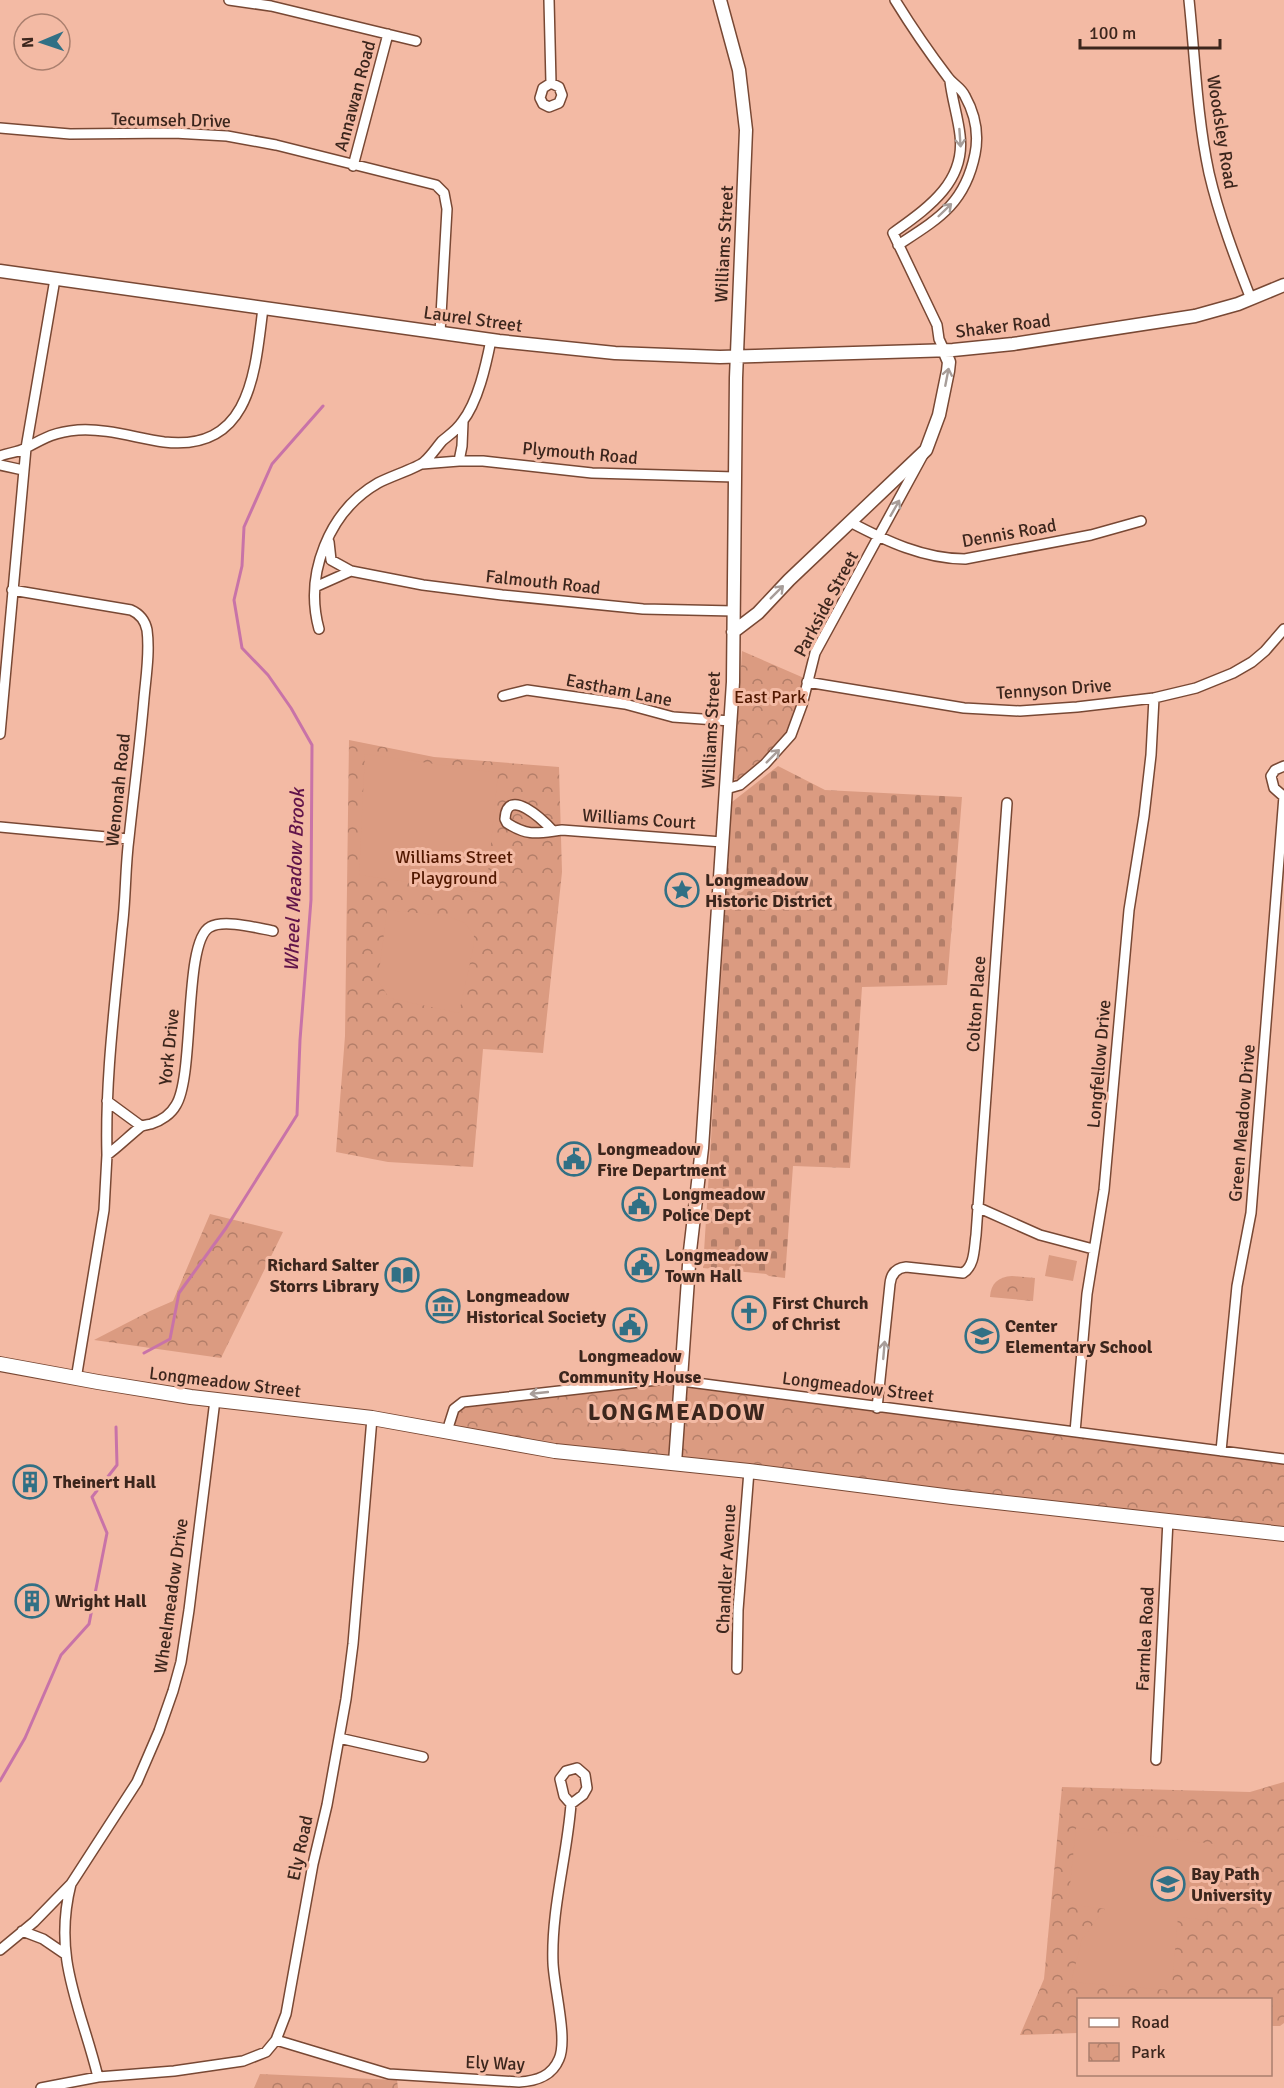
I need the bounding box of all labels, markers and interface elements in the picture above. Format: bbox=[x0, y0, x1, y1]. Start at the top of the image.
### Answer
north arrow bbox=[12, 12, 72, 72]
scale bar bbox=[1080, 12, 1220, 50]
text: 100 m bbox=[1089, 22, 1136, 44]
text: N bbox=[18, 37, 38, 48]
street label: Annawan Road bbox=[330, 38, 380, 154]
street label: Woodsley Road bbox=[1202, 73, 1242, 191]
street label: Tecumseh Drive bbox=[111, 108, 231, 132]
one-way arrow bbox=[954, 128, 965, 148]
street label: Williams Street bbox=[710, 185, 738, 303]
one-way arrow bbox=[938, 203, 953, 218]
street label: Laurel Street bbox=[422, 301, 524, 337]
street label: Shaker Road bbox=[954, 309, 1052, 343]
one-way arrow bbox=[942, 368, 953, 388]
street label: Plymouth Road bbox=[521, 437, 639, 469]
one-way arrow bbox=[889, 500, 901, 517]
street label: Dennis Road bbox=[960, 514, 1058, 552]
street label: Parkside Street bbox=[789, 547, 863, 661]
street label: Falmouth Road bbox=[484, 565, 602, 599]
one-way arrow bbox=[769, 585, 784, 600]
street label: Eastham Lane bbox=[564, 669, 674, 711]
street label: Williams Street bbox=[697, 671, 725, 789]
street label: Tennyson Drive bbox=[996, 674, 1112, 704]
park label: East Park bbox=[734, 686, 806, 708]
street label: Wenonah Road bbox=[101, 732, 135, 848]
one-way arrow bbox=[766, 748, 780, 763]
water label: Wheel Meadow Brook bbox=[279, 786, 310, 972]
street label: Williams Court bbox=[581, 804, 697, 834]
park label: Williams Street Playground bbox=[395, 846, 513, 889]
place label: Longmeadow Historic District bbox=[705, 869, 833, 912]
place icon: Longmeadow Historic District bbox=[664, 872, 700, 908]
street label: Colton Place bbox=[962, 955, 990, 1053]
street label: Longfellow Drive bbox=[1082, 999, 1116, 1129]
street label: York Drive bbox=[154, 1007, 184, 1087]
street label: Green Meadow Drive bbox=[1224, 1043, 1260, 1203]
place label: Longmeadow Fire Department bbox=[597, 1138, 727, 1181]
public building icon: Longmeadow Fire Department bbox=[556, 1141, 592, 1177]
place label: Longmeadow Police Dept bbox=[662, 1183, 766, 1226]
public building icon: Longmeadow Police Dept bbox=[621, 1186, 657, 1222]
place label: Longmeadow Town Hall bbox=[665, 1244, 769, 1287]
public building icon: Longmeadow Town Hall bbox=[624, 1247, 660, 1283]
place label: Richard Salter Storrs Library bbox=[267, 1254, 380, 1297]
library icon: Richard Salter Storrs Library bbox=[384, 1257, 420, 1293]
place label: Longmeadow Historical Society bbox=[466, 1285, 606, 1328]
museum icon: Longmeadow Historical Society bbox=[425, 1288, 461, 1324]
place label: First Church of Christ bbox=[772, 1292, 869, 1335]
church icon: First Church of Christ bbox=[731, 1295, 767, 1331]
public building icon: Longmeadow Community House bbox=[612, 1307, 648, 1343]
place label: Center Elementary School bbox=[1005, 1315, 1153, 1358]
school or university icon: Center Elementary School bbox=[964, 1318, 1000, 1354]
one-way arrow bbox=[879, 1340, 890, 1360]
place label: Longmeadow Community House bbox=[559, 1345, 701, 1388]
street label: Longmeadow Street bbox=[148, 1362, 302, 1402]
street label: Longmeadow Street bbox=[781, 1367, 935, 1407]
one-way arrow bbox=[530, 1388, 550, 1399]
district label: LONGMEADOW bbox=[588, 1397, 766, 1427]
building icon: Theinert Hall bbox=[12, 1464, 48, 1500]
place label: Theinert Hall bbox=[53, 1471, 157, 1493]
street label: Chandler Avenue bbox=[712, 1503, 740, 1635]
street label: Wheelmeadow Drive bbox=[149, 1517, 193, 1675]
building icon: Wright Hall bbox=[14, 1583, 50, 1619]
street label: Farmlea Road bbox=[1131, 1586, 1159, 1692]
place label: Wright Hall bbox=[55, 1590, 147, 1612]
street label: Ely Road bbox=[282, 1813, 318, 1883]
place label: Bay Path University bbox=[1191, 1863, 1272, 1906]
school or university icon: Bay Path University bbox=[1150, 1866, 1186, 1902]
legend bbox=[1077, 1998, 1272, 2076]
text: Road bbox=[1131, 2011, 1170, 2033]
text: Park bbox=[1131, 2041, 1166, 2063]
street label: Ely Way bbox=[465, 2051, 526, 2075]

